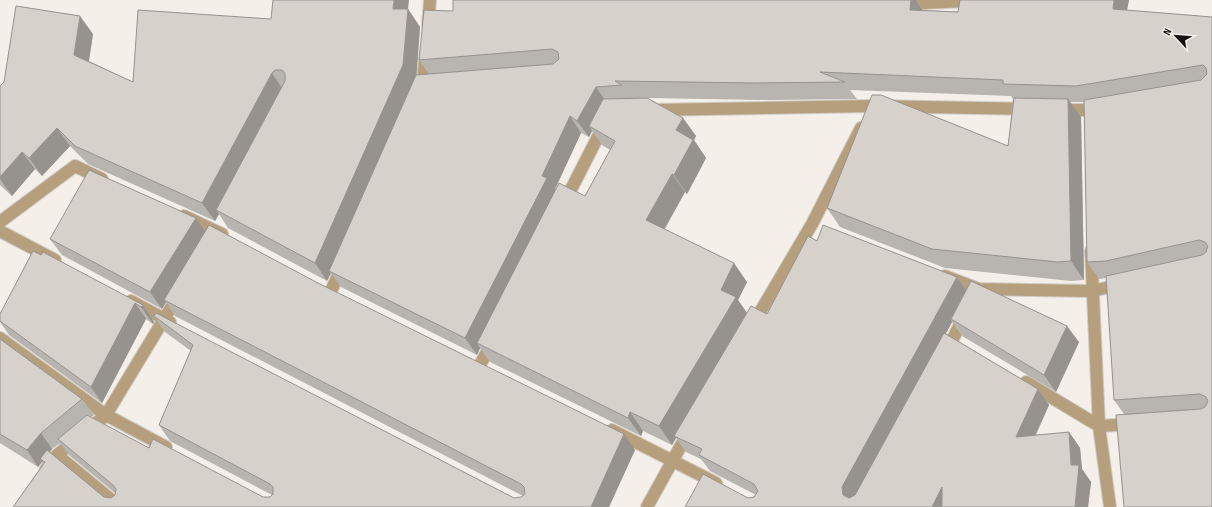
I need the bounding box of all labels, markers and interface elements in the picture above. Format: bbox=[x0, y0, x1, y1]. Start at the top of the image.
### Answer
north arrow bbox=[1156, 16, 1196, 56]
text: N bbox=[1160, 26, 1175, 37]

